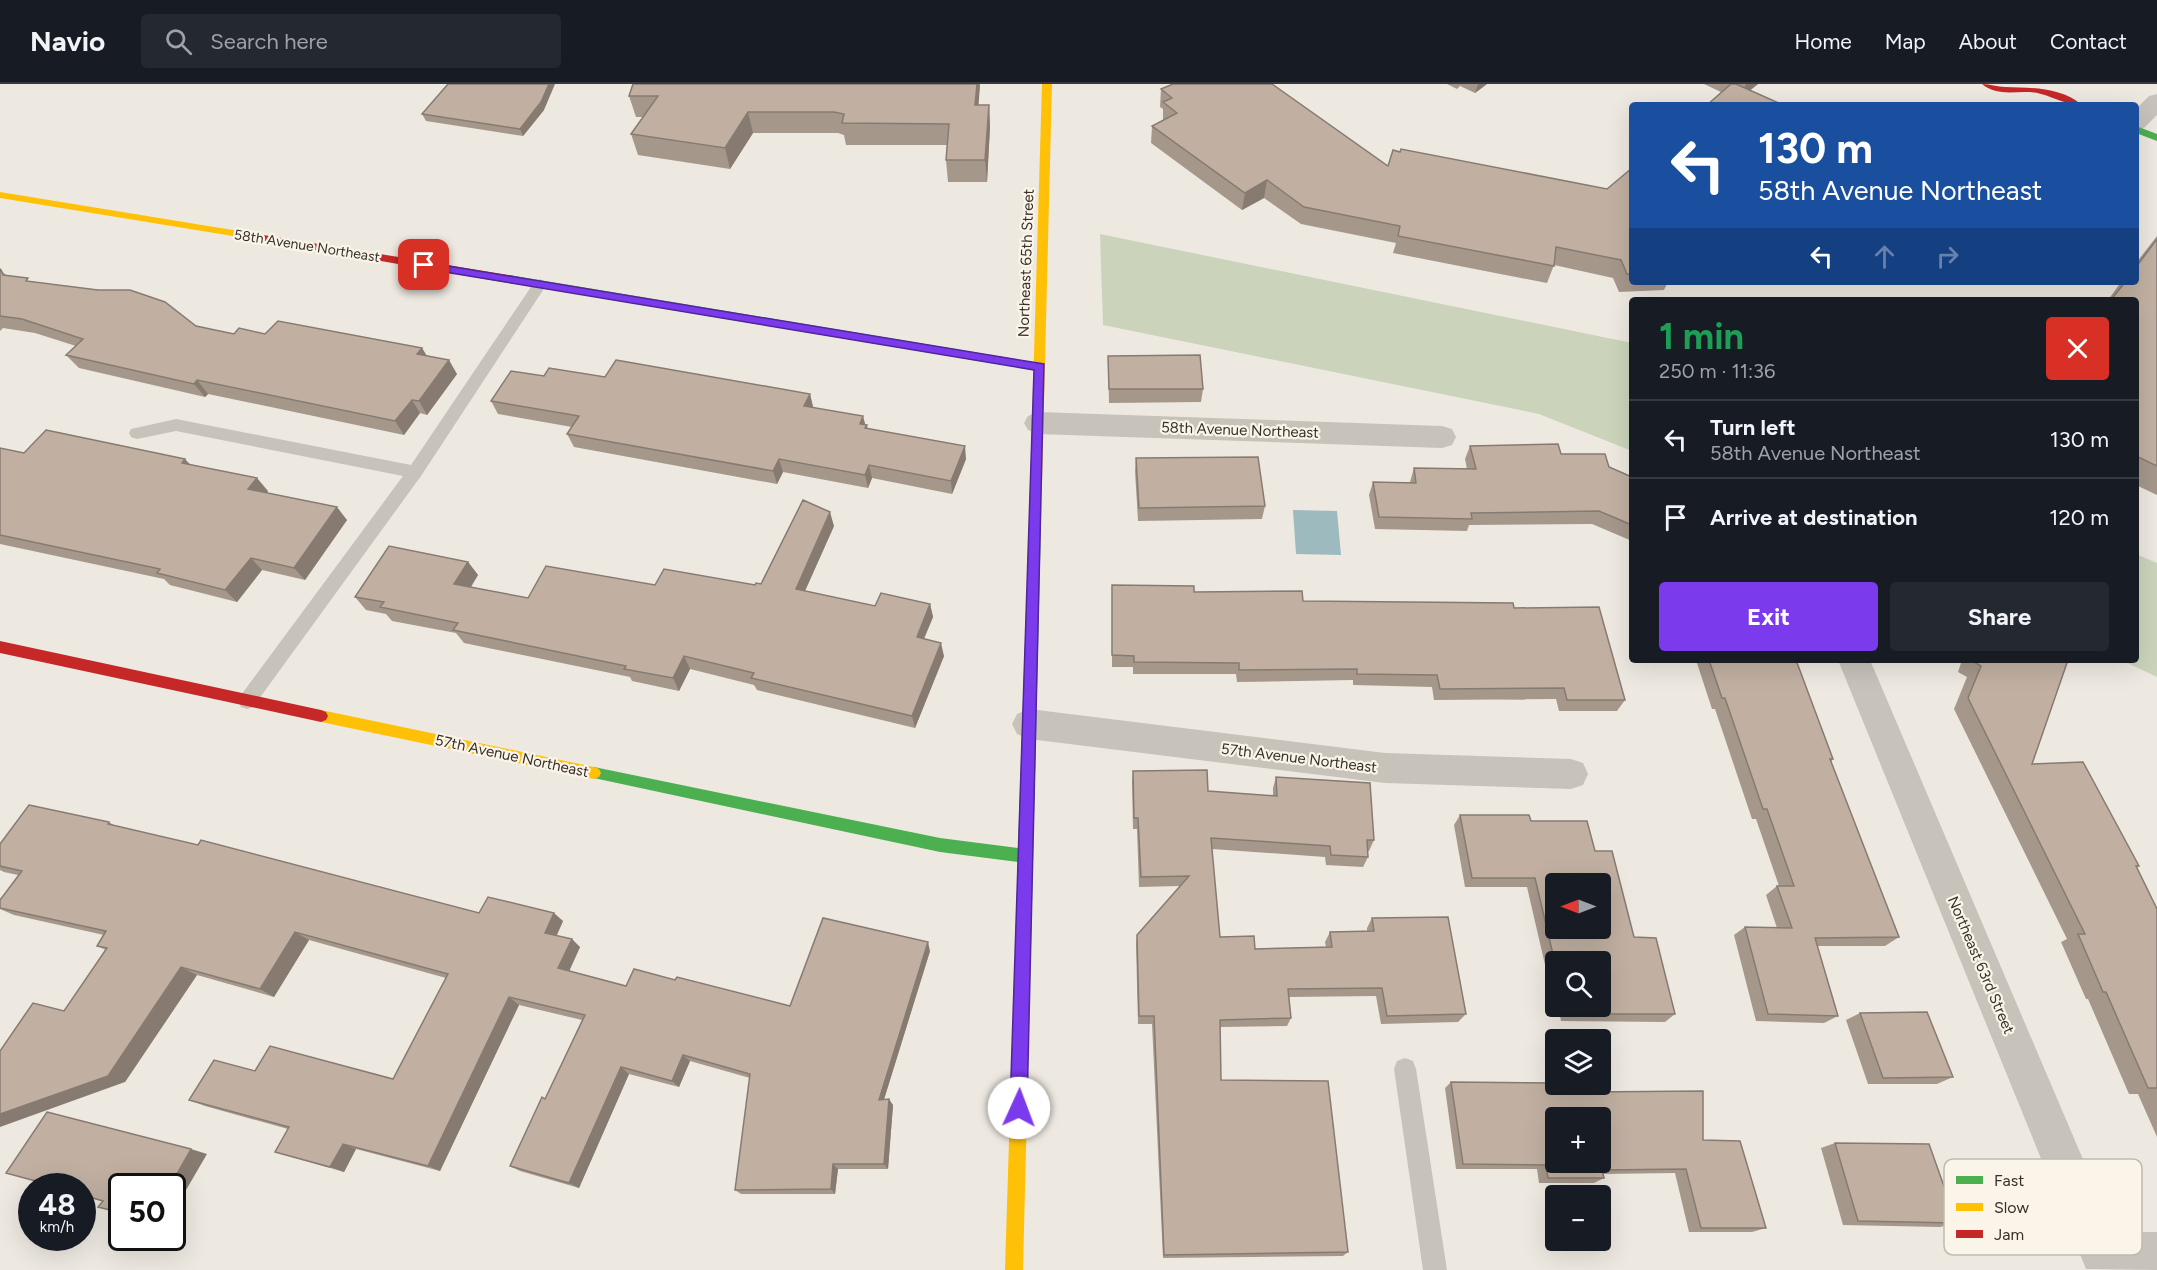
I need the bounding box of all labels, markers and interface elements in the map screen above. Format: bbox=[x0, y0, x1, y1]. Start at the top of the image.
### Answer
search box bbox=[141, 14, 561, 68]
text: Navio bbox=[30, 24, 105, 58]
icon: search bbox=[162, 25, 195, 58]
text: Search here bbox=[210, 28, 328, 55]
text: Home bbox=[1795, 29, 1852, 54]
text: Map bbox=[1885, 29, 1926, 54]
text: About bbox=[1959, 29, 2017, 54]
text: Contact bbox=[2050, 29, 2127, 54]
text: 130 m bbox=[1758, 123, 1873, 174]
icon: left bbox=[1659, 126, 1737, 204]
text: 58th Avenue Northeast bbox=[1758, 174, 2042, 207]
street label: Northeast 65th Street bbox=[1014, 188, 1038, 338]
street label: 58th Avenue Northeast bbox=[233, 226, 381, 266]
pin bbox=[398, 239, 449, 290]
icon: left bbox=[1805, 240, 1838, 273]
icon: ahead bbox=[1868, 240, 1901, 273]
icon: right bbox=[1931, 240, 1964, 273]
icon: arrive bbox=[407, 248, 440, 281]
text: 1 min bbox=[1659, 315, 1744, 358]
button: close bbox=[2046, 317, 2109, 380]
text: 250 m · 11:36 bbox=[1659, 359, 1775, 383]
text: Turn left bbox=[1710, 414, 1796, 441]
street label: 58th Avenue Northeast bbox=[1161, 418, 1320, 442]
icon: left bbox=[1659, 423, 1692, 456]
text: 130 m bbox=[2050, 426, 2109, 453]
text: 58th Avenue Northeast bbox=[1710, 441, 1921, 465]
icon: arrive bbox=[1659, 501, 1692, 534]
text: Arrive at destination bbox=[1710, 504, 1918, 531]
text: 120 m bbox=[2049, 504, 2109, 531]
button: Exit bbox=[1659, 582, 1878, 651]
button: Share bbox=[1890, 582, 2109, 651]
street label: 57th Avenue Northeast bbox=[433, 731, 591, 781]
street label: 57th Avenue Northeast bbox=[1220, 740, 1378, 777]
north arrow bbox=[1545, 873, 1611, 939]
map controls bbox=[1545, 873, 1611, 1251]
street label: Northeast 63rd Street bbox=[1944, 893, 2018, 1037]
button: search bbox=[1545, 951, 1611, 1017]
button: layers bbox=[1545, 1029, 1611, 1095]
position arrow bbox=[987, 1076, 1051, 1140]
button: + bbox=[1545, 1107, 1611, 1173]
legend bbox=[1944, 1159, 2142, 1255]
text: Fast bbox=[1994, 1171, 2024, 1190]
speed limit sign: 50 bbox=[108, 1173, 186, 1251]
button: − bbox=[1545, 1185, 1611, 1251]
text: 48 bbox=[38, 1186, 76, 1223]
text: Slow bbox=[1994, 1198, 2029, 1217]
text: km/h bbox=[40, 1218, 74, 1236]
text: Jam bbox=[1994, 1225, 2024, 1244]

